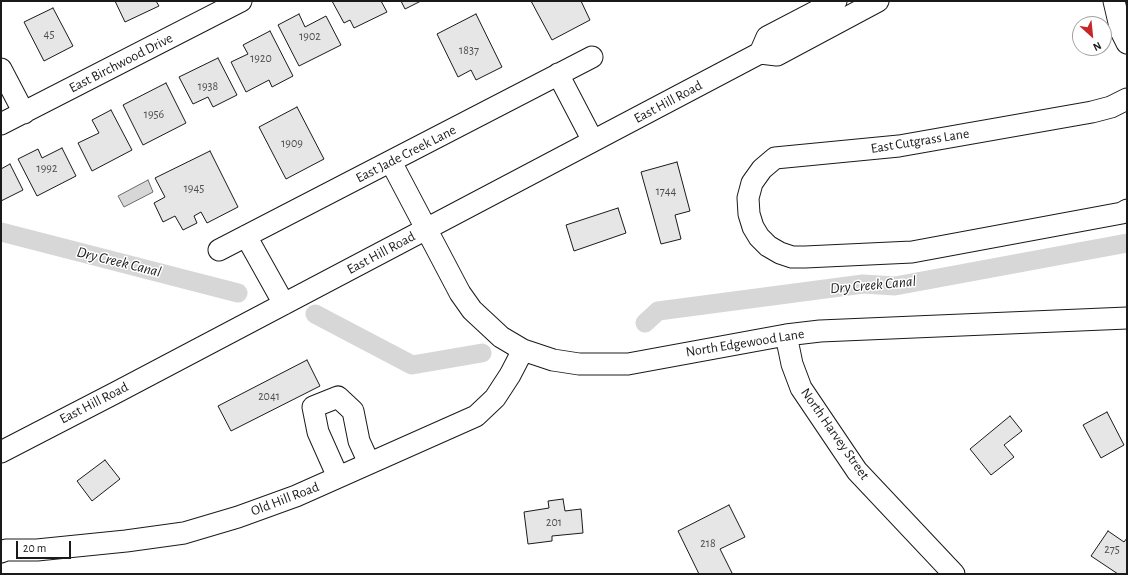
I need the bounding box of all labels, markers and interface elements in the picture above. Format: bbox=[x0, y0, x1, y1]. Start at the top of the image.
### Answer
north arrow bbox=[1072, 16, 1112, 56]
house number: 45 bbox=[44, 27, 54, 41]
house number: 1902 bbox=[299, 29, 321, 43]
street label: East Birchwood Drive bbox=[66, 30, 176, 96]
text: N bbox=[1091, 40, 1103, 53]
house number: 1837 bbox=[459, 43, 479, 57]
house number: 1920 bbox=[250, 51, 272, 65]
street label: East Hill Road bbox=[631, 77, 705, 127]
house number: 1938 bbox=[198, 79, 218, 93]
house number: 1956 bbox=[144, 107, 164, 121]
street label: East Jade Creek Lane bbox=[353, 121, 459, 187]
street label: East Cutgrass Lane bbox=[870, 125, 970, 157]
house number: 1909 bbox=[281, 136, 303, 150]
house number: 1992 bbox=[37, 161, 57, 175]
house number: 1945 bbox=[184, 181, 204, 195]
house number: 1744 bbox=[656, 184, 676, 198]
street label: East Hill Road bbox=[344, 228, 418, 278]
water label: Dry Creek Canal bbox=[75, 243, 163, 281]
water label: Dry Creek Canal bbox=[829, 272, 917, 298]
street label: North Edgewood Lane bbox=[684, 325, 806, 361]
street label: East Hill Road bbox=[57, 379, 131, 427]
street label: North Harvey Street bbox=[797, 385, 873, 483]
house number: 2041 bbox=[258, 389, 280, 403]
street label: Old Hill Road bbox=[248, 478, 322, 520]
house number: 201 bbox=[546, 515, 562, 529]
scale bar bbox=[18, 533, 73, 559]
house number: 218 bbox=[700, 536, 716, 550]
text: 20 m bbox=[23, 542, 46, 554]
house number: 275 bbox=[1104, 542, 1120, 556]

